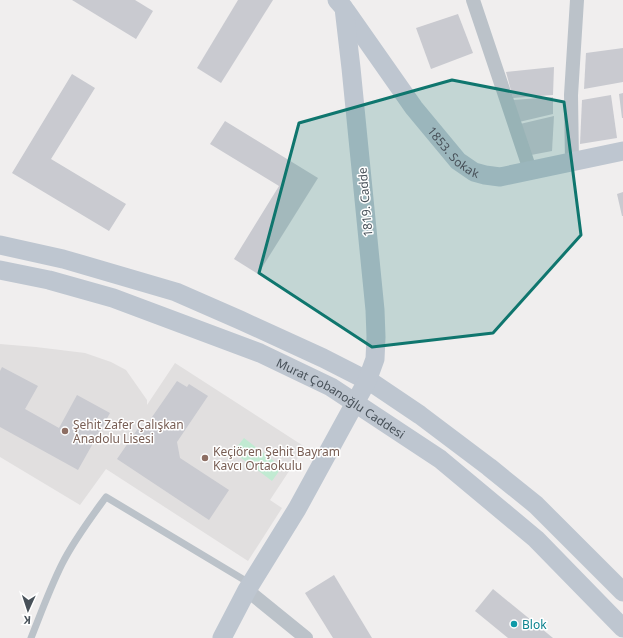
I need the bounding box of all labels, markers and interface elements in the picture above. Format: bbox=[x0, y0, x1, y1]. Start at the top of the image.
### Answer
street label: 1853. Sokak bbox=[424, 122, 482, 182]
street label: 1819. Cadde bbox=[353, 166, 377, 237]
street label: Murat Çobanoğlu Caddesi bbox=[274, 354, 408, 442]
place label: Şehit Zafer Çalışkan Anadolu Lisesi bbox=[73, 416, 184, 447]
marker: Şehit Zafer Çalışkan Anadolu Lisesi bbox=[60, 426, 70, 436]
place label: Keçiören Şehit Bayram Kavcı Ortaokulu bbox=[213, 443, 340, 474]
marker: Keçiören Şehit Bayram Kavcı Ortaokulu bbox=[200, 453, 210, 463]
north arrow bbox=[8, 590, 48, 630]
text: K bbox=[23, 613, 31, 628]
place label: Blok bbox=[522, 616, 547, 633]
marker: Blok bbox=[509, 619, 519, 629]

